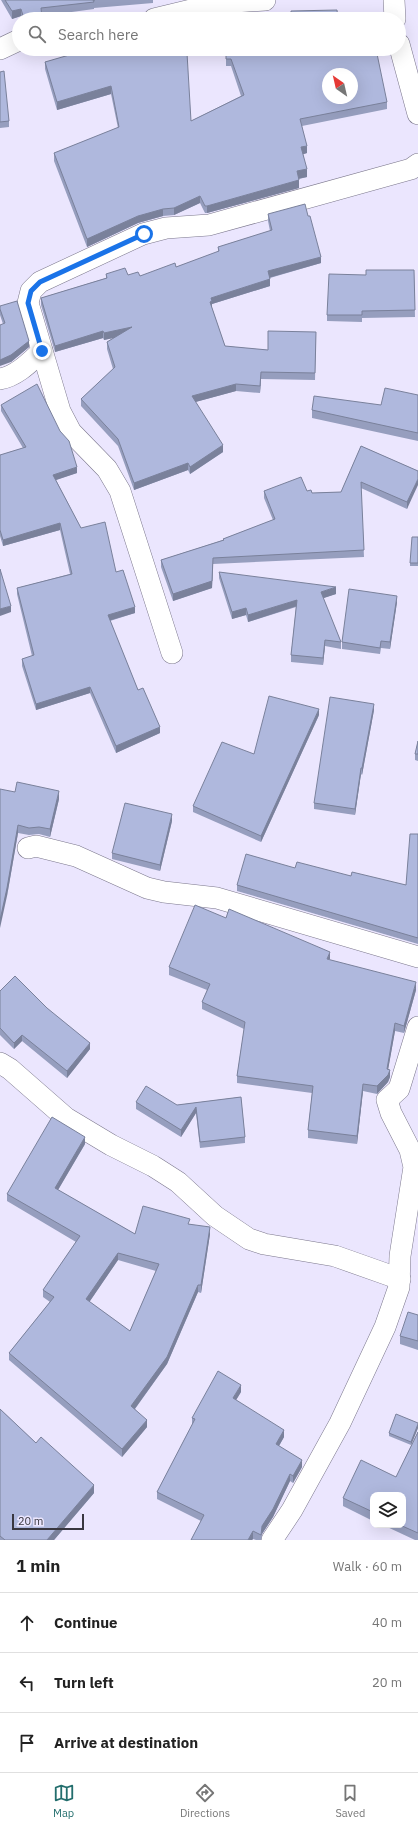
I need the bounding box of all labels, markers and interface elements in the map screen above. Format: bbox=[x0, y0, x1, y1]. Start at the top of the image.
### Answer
search box bbox=[12, 12, 406, 56]
icon: search bbox=[26, 23, 48, 45]
text: Search here bbox=[58, 25, 138, 44]
north arrow bbox=[322, 68, 358, 104]
route start bbox=[135, 225, 153, 243]
route end bbox=[33, 342, 51, 360]
map controls bbox=[370, 1492, 406, 1528]
button: layers bbox=[370, 1492, 406, 1528]
scale bar bbox=[12, 1512, 84, 1531]
text: 20 m bbox=[18, 1514, 43, 1528]
text: 1 min bbox=[16, 1555, 60, 1577]
text: Walk · 60 m bbox=[333, 1558, 402, 1575]
icon: ahead bbox=[16, 1612, 38, 1634]
text: Continue bbox=[54, 1613, 118, 1632]
text: 40 m bbox=[372, 1614, 402, 1631]
icon: left bbox=[16, 1672, 38, 1694]
text: Turn left bbox=[54, 1673, 114, 1692]
text: 20 m bbox=[372, 1674, 402, 1691]
icon: arrive bbox=[16, 1732, 38, 1754]
text: Arrive at destination bbox=[54, 1733, 198, 1752]
tab: Map bbox=[53, 1782, 75, 1820]
tab: Directions bbox=[180, 1782, 230, 1820]
tab: Saved bbox=[335, 1782, 365, 1820]

